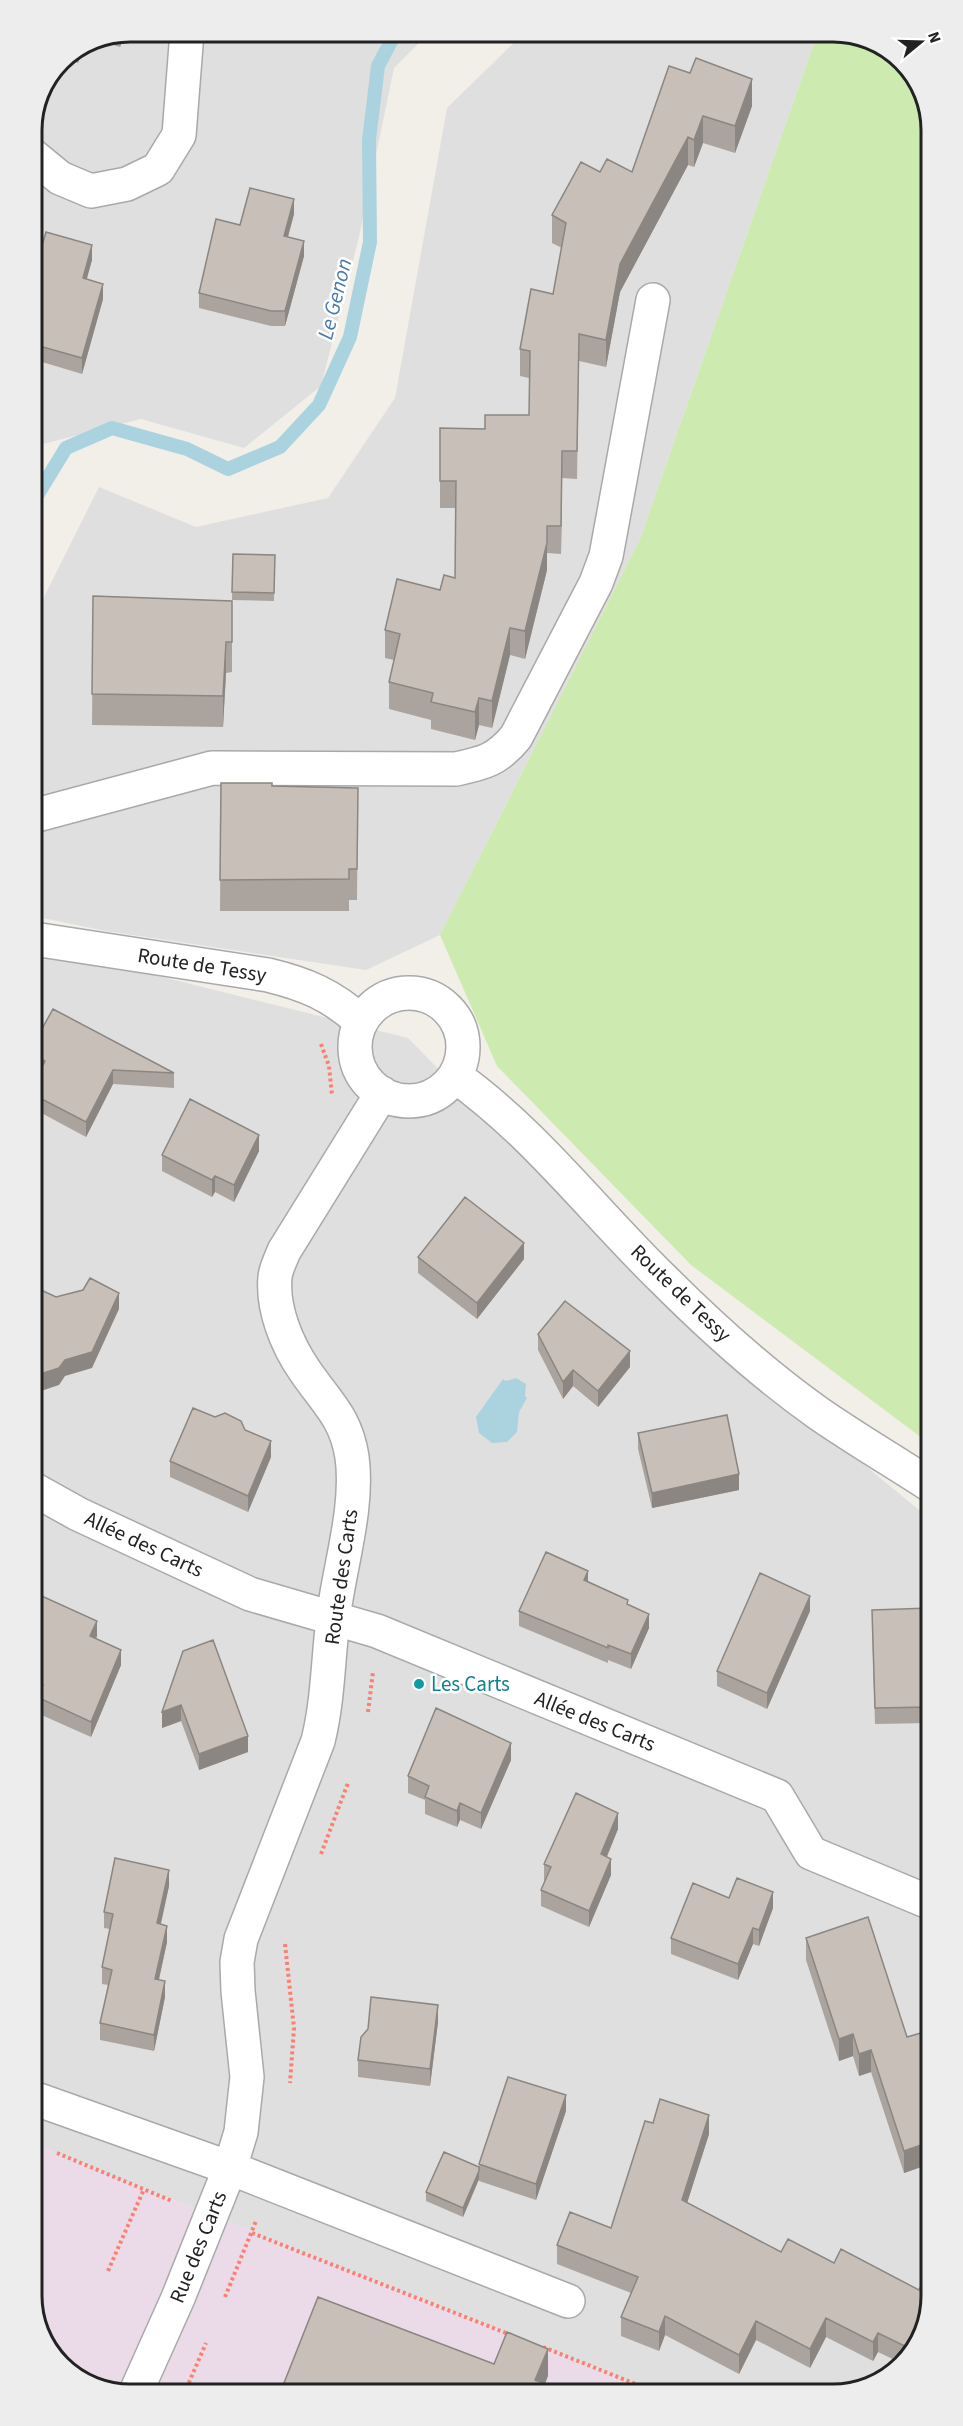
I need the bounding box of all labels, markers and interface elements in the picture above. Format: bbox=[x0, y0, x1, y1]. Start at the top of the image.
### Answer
north arrow bbox=[891, 12, 951, 72]
text: N bbox=[922, 29, 946, 46]
water label: Le Genon bbox=[309, 255, 361, 343]
street label: Route de Tessy bbox=[135, 940, 269, 990]
street label: Route de Tessy bbox=[624, 1237, 738, 1349]
street label: Allée des Carts bbox=[80, 1503, 208, 1585]
street label: Route des Carts bbox=[317, 1507, 365, 1647]
place label: Les Carts bbox=[431, 1669, 510, 1699]
marker: Les Carts bbox=[412, 1677, 426, 1691]
street label: Allée des Carts bbox=[530, 1683, 660, 1759]
street label: Rue des Carts bbox=[162, 2186, 234, 2308]

